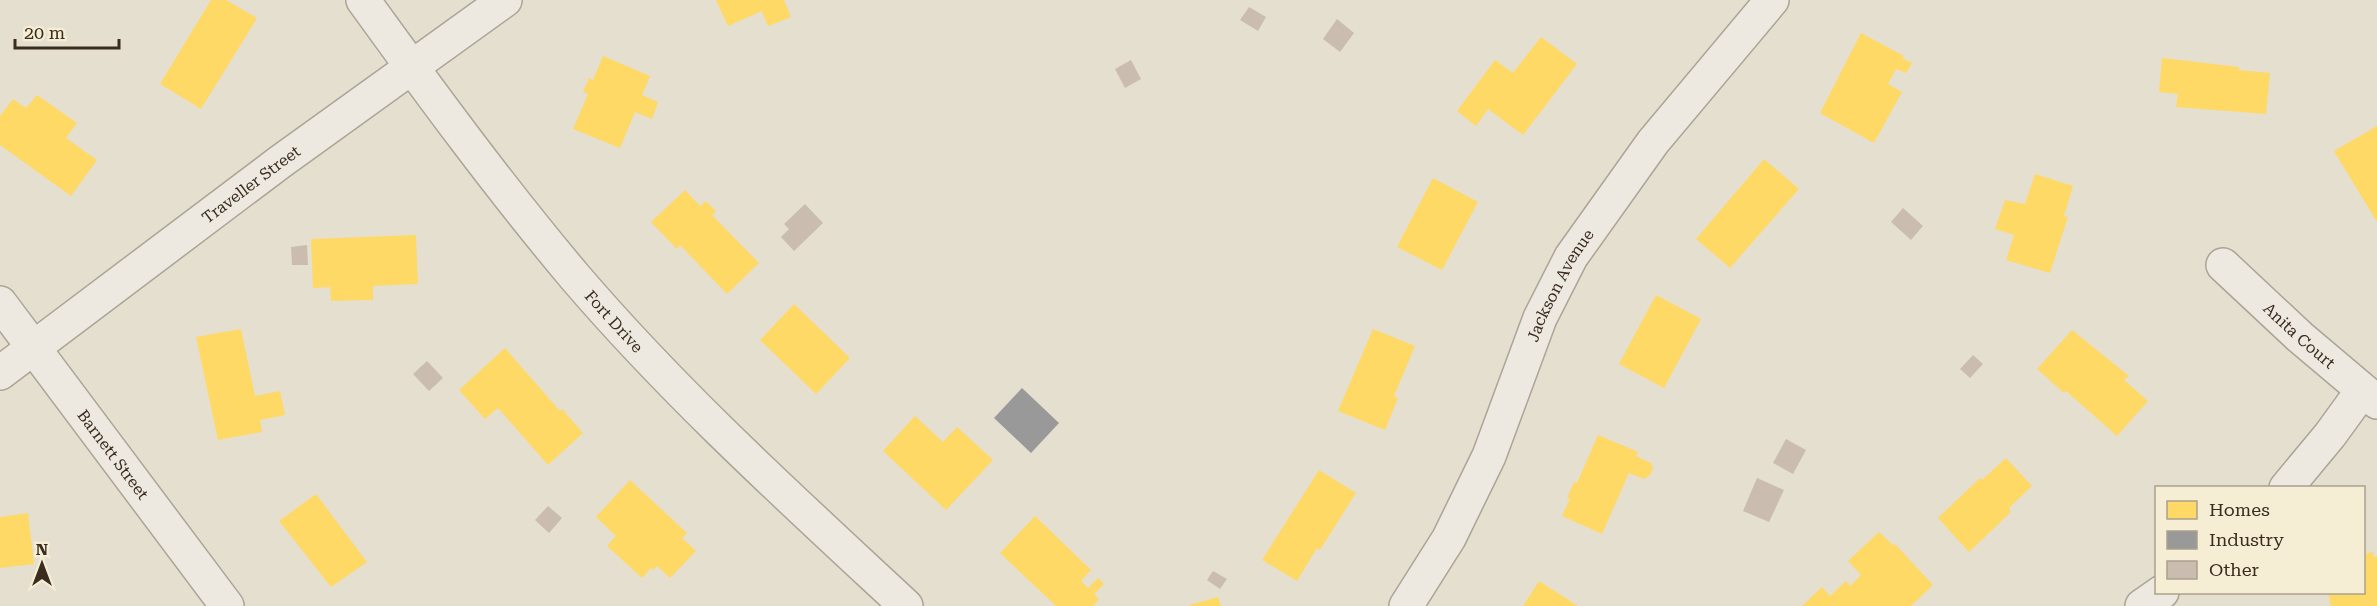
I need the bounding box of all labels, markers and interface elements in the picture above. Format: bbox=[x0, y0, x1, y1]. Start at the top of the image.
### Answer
scale bar bbox=[15, 12, 118, 50]
text: 20 m bbox=[24, 22, 65, 43]
street label: Traveller Street bbox=[198, 141, 304, 227]
street label: Jackson Avenue bbox=[1523, 225, 1598, 344]
street label: Fort Drive bbox=[581, 286, 647, 356]
street label: Anita Court bbox=[2260, 299, 2339, 372]
street label: Barnett Street bbox=[74, 406, 153, 503]
legend bbox=[2155, 486, 2365, 594]
text: Homes bbox=[2209, 499, 2270, 520]
text: Industry bbox=[2209, 529, 2284, 550]
north arrow bbox=[12, 534, 72, 594]
text: N bbox=[36, 540, 48, 559]
text: Other bbox=[2209, 559, 2259, 580]

